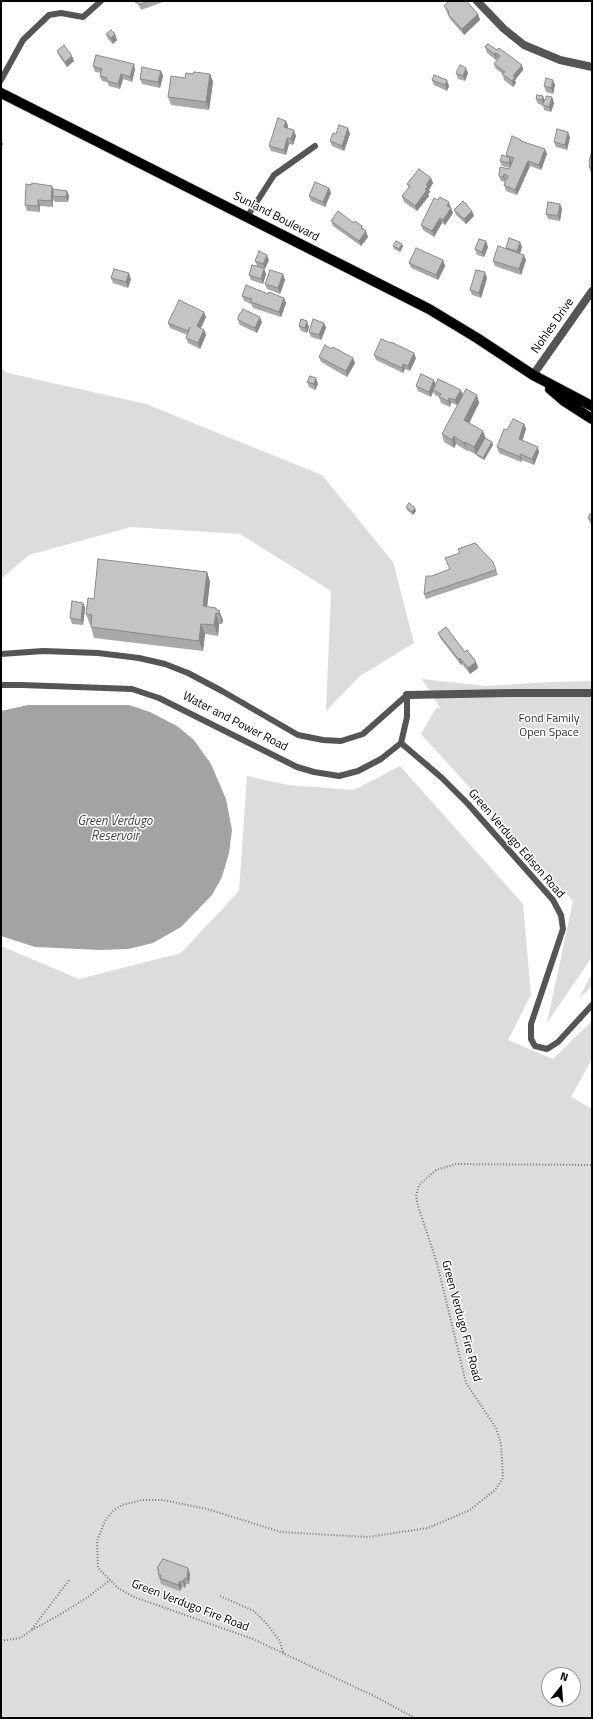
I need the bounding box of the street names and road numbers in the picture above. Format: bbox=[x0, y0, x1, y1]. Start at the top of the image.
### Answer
street label: Sunland Boulevard bbox=[231, 189, 321, 245]
street label: Nohles Drive bbox=[529, 296, 577, 356]
street label: Water and Power Road bbox=[180, 689, 290, 755]
street label: Green Verdugo Edison Road bbox=[465, 787, 567, 901]
street label: Green Verdugo Fire Road bbox=[438, 1259, 484, 1383]
street label: Green Verdugo Fire Road bbox=[129, 1577, 251, 1635]

